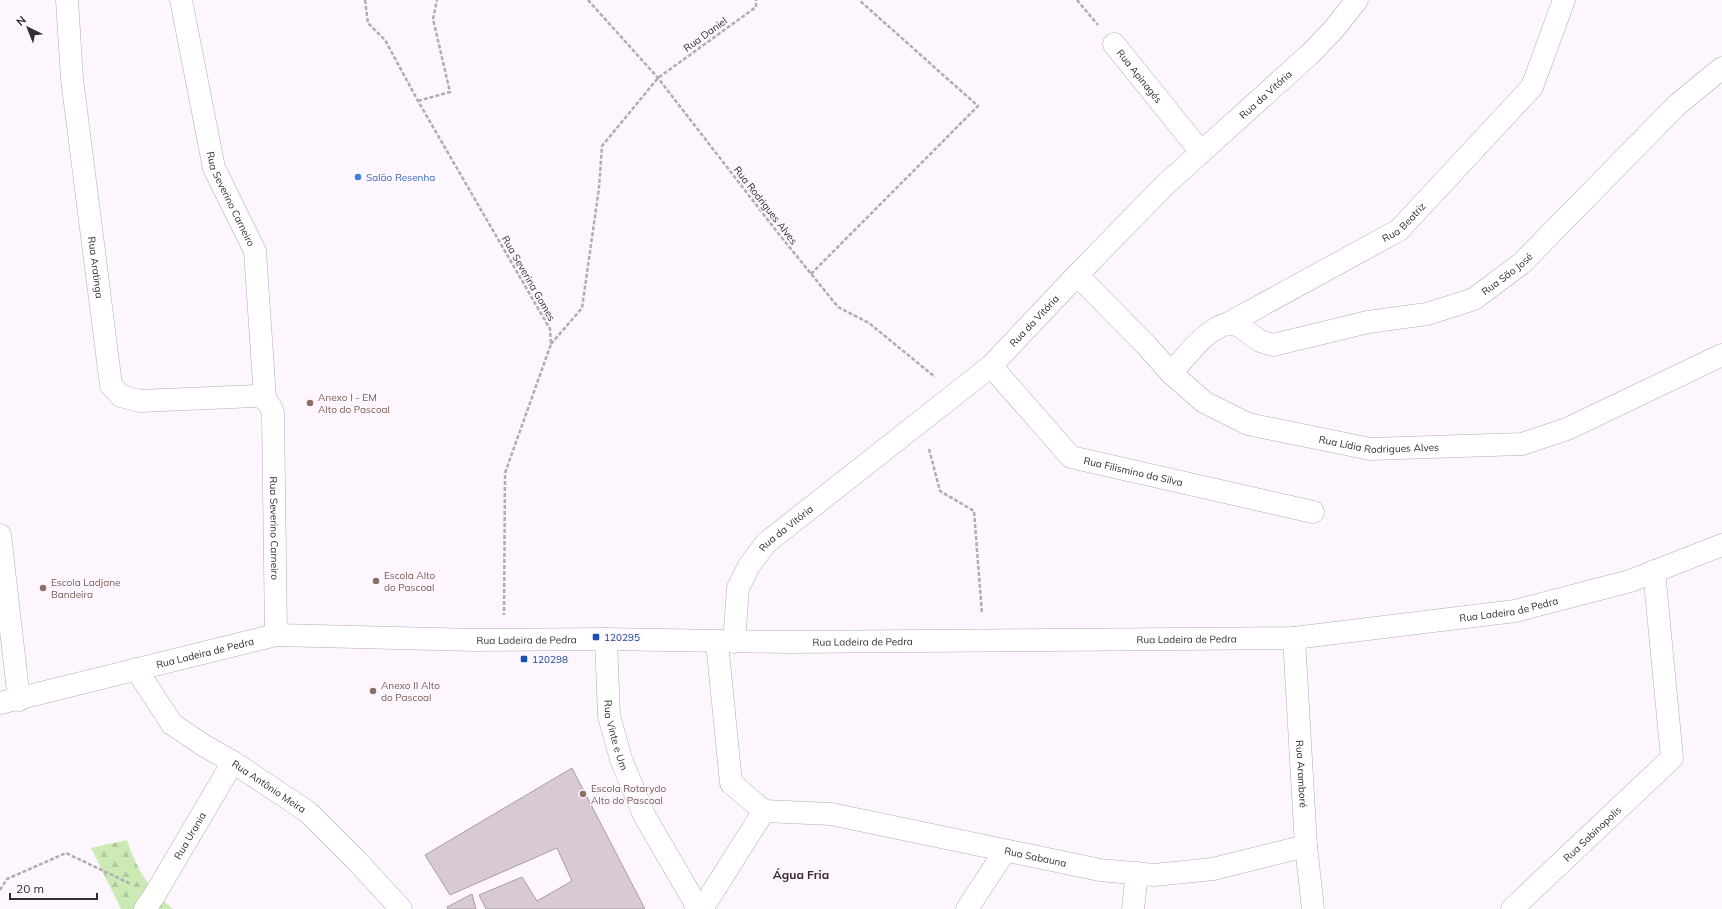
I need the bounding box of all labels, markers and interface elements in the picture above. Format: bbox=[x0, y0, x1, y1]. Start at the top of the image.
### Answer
north arrow bbox=[8, 8, 48, 48]
text: N bbox=[13, 13, 29, 29]
street label: Rua Daniel bbox=[681, 14, 730, 55]
street label: Rua Apinagés bbox=[1114, 47, 1165, 106]
street label: Rua da Vitória bbox=[1237, 68, 1295, 122]
street label: Rua Severino Carneiro bbox=[204, 150, 258, 249]
street label: Rua Rodrigues Alves bbox=[731, 163, 800, 247]
place label: Salão Resenha bbox=[366, 171, 435, 184]
marker: Salão Resenha bbox=[353, 172, 363, 182]
street label: Rua Beatriz bbox=[1380, 200, 1428, 245]
street label: Rua Severina Gomes bbox=[499, 233, 558, 323]
street label: Rua Aratinga bbox=[85, 236, 106, 299]
street label: Rua São José bbox=[1479, 250, 1536, 298]
street label: Rua da Vitória bbox=[1007, 292, 1062, 350]
place label: Anexo I - EM Alto do Pascoal bbox=[318, 391, 390, 416]
marker: Anexo I - EM Alto do Pascoal bbox=[305, 398, 315, 408]
street label: Rua Lídia Rodrigues Alves bbox=[1318, 433, 1439, 456]
street label: Rua Filismino da Silva bbox=[1082, 454, 1184, 489]
street label: Rua Severino Carneiro bbox=[267, 476, 281, 580]
street label: Rua da Vitória bbox=[756, 502, 816, 554]
place label: Escola Alto do Pascoal bbox=[384, 569, 435, 594]
place label: Escola Ladjane Bandeira bbox=[51, 576, 120, 601]
marker: Escola Alto do Pascoal bbox=[371, 576, 381, 586]
marker: Escola Ladjane Bandeira bbox=[38, 583, 48, 593]
street label: Rua Ladeira de Pedra bbox=[1459, 594, 1559, 625]
place label: 120295 bbox=[604, 631, 640, 644]
marker: 120295 bbox=[591, 632, 601, 642]
street label: Rua Ladeira de Pedra bbox=[1136, 632, 1237, 646]
street label: Rua Ladeira de Pedra bbox=[477, 633, 577, 647]
street label: Rua Ladeira de Pedra bbox=[155, 635, 255, 671]
street label: Rua Ladeira de Pedra bbox=[812, 635, 913, 649]
place label: 120298 bbox=[532, 653, 568, 666]
marker: 120298 bbox=[519, 654, 529, 664]
place label: Anexo II Alto do Pascoal bbox=[381, 679, 440, 704]
marker: Anexo II Alto do Pascoal bbox=[368, 686, 378, 696]
street label: Rua Vinte e Um bbox=[601, 700, 631, 772]
street label: Rua Aramboré bbox=[1293, 740, 1310, 808]
street label: Rua Antônio Meira bbox=[229, 757, 308, 816]
place label: Escola Rotarydo Alto do Pascoal bbox=[591, 782, 666, 807]
marker: Escola Rotarydo Alto do Pascoal bbox=[578, 789, 588, 799]
street label: Rua Sabinopolis bbox=[1561, 803, 1624, 864]
street label: Rua Urania bbox=[171, 810, 209, 862]
street label: Rua Sabauna bbox=[1003, 844, 1068, 870]
district label: Água Fria bbox=[773, 867, 829, 882]
scale bar bbox=[10, 875, 97, 901]
text: 20 m bbox=[16, 881, 44, 896]

